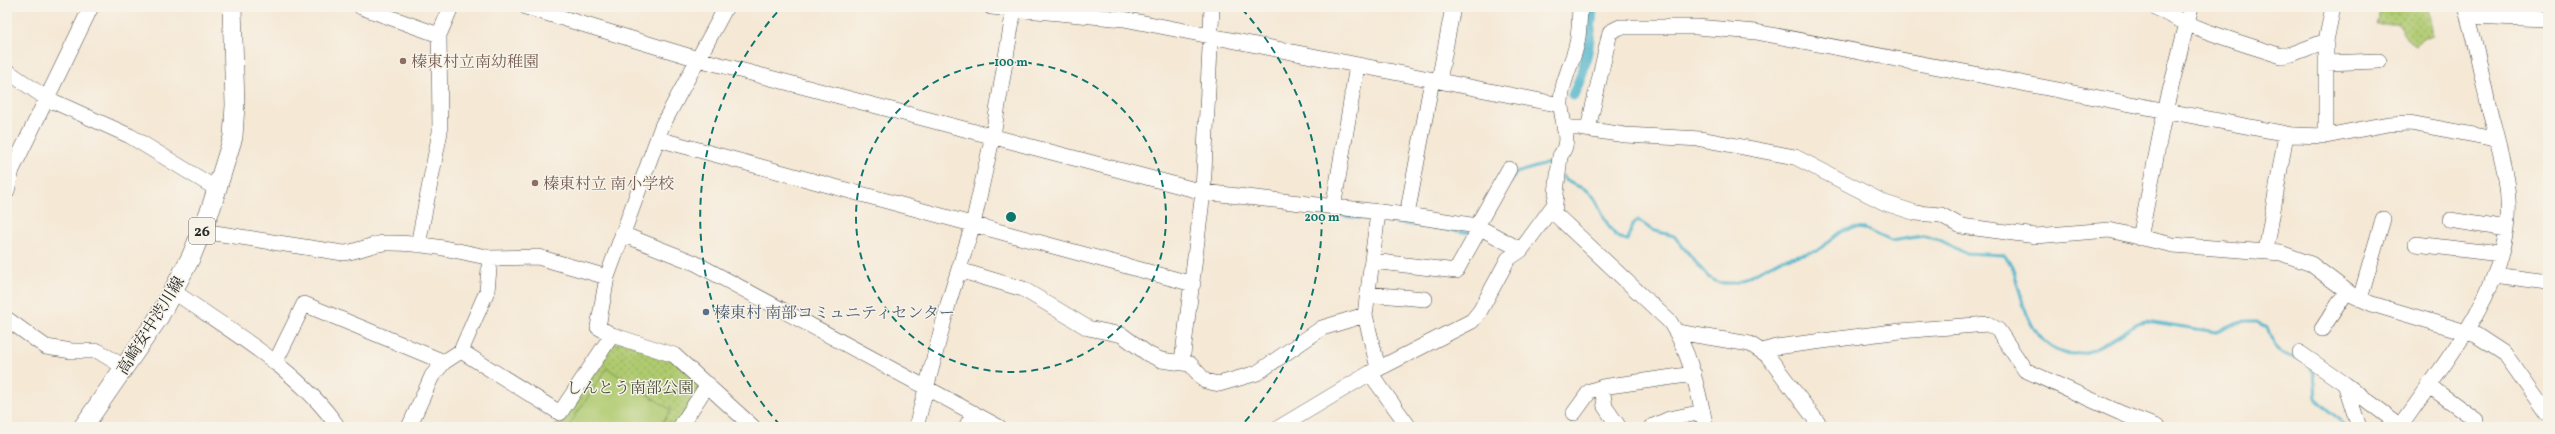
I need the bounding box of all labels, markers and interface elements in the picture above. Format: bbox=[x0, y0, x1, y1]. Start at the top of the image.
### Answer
place label: 榛東村立南幼稚園 bbox=[411, 52, 539, 74]
text: 100 m bbox=[994, 55, 1028, 71]
marker: 榛東村立南幼稚園 bbox=[398, 56, 408, 66]
place label: 榛東村立 南小学校 bbox=[543, 174, 674, 196]
marker: 榛東村立 南小学校 bbox=[530, 178, 540, 188]
centre of rings bbox=[1004, 210, 1018, 224]
text: 200 m bbox=[1304, 210, 1340, 226]
road number: 26 bbox=[189, 218, 215, 244]
street label: 高崎安中渋川線 bbox=[113, 273, 191, 379]
place label: 榛東村 南部コミュニティセンター bbox=[714, 303, 955, 325]
marker: 榛東村 南部コミュニティセンター bbox=[701, 307, 711, 317]
park label: しんとう南部公園 bbox=[566, 378, 694, 400]

